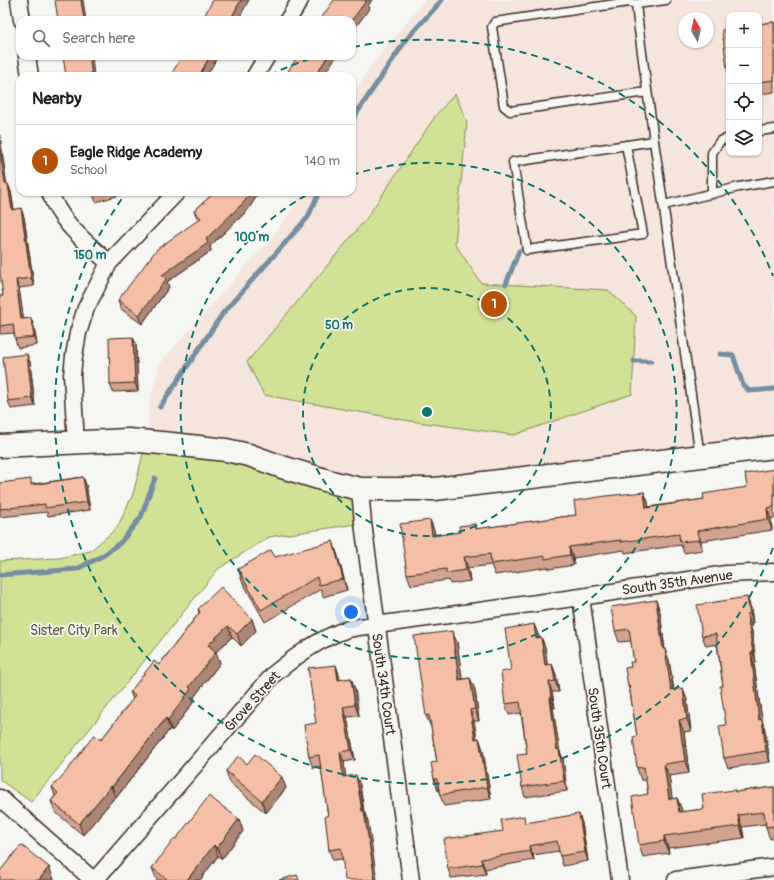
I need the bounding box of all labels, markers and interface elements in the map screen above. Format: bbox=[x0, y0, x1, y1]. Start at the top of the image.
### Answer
north arrow bbox=[678, 12, 714, 48]
map controls bbox=[726, 12, 762, 156]
button: + bbox=[726, 12, 762, 48]
search box bbox=[16, 16, 356, 60]
icon: search bbox=[30, 27, 52, 49]
text: Search here bbox=[62, 29, 135, 48]
button: − bbox=[726, 48, 762, 84]
button: locate bbox=[726, 84, 762, 120]
text: Nearby bbox=[32, 88, 81, 109]
button: layers bbox=[726, 120, 762, 156]
text: Eagle Ridge Academy bbox=[70, 143, 202, 162]
text: 1 bbox=[42, 153, 48, 169]
text: 140 m bbox=[304, 153, 340, 169]
text: School bbox=[70, 162, 107, 178]
text: 100 m bbox=[235, 230, 270, 245]
text: 150 m bbox=[74, 248, 107, 263]
pin: 1 bbox=[481, 289, 507, 319]
text: 50 m bbox=[325, 318, 353, 333]
centre of rings bbox=[420, 405, 434, 419]
street label: South 35th Avenue bbox=[621, 566, 734, 599]
your location bbox=[341, 602, 361, 622]
park label: Sister City Park bbox=[30, 622, 118, 639]
street label: South 34th Court bbox=[368, 632, 399, 737]
street label: Grove Street bbox=[221, 667, 284, 735]
street label: South 35th Court bbox=[584, 686, 615, 790]

